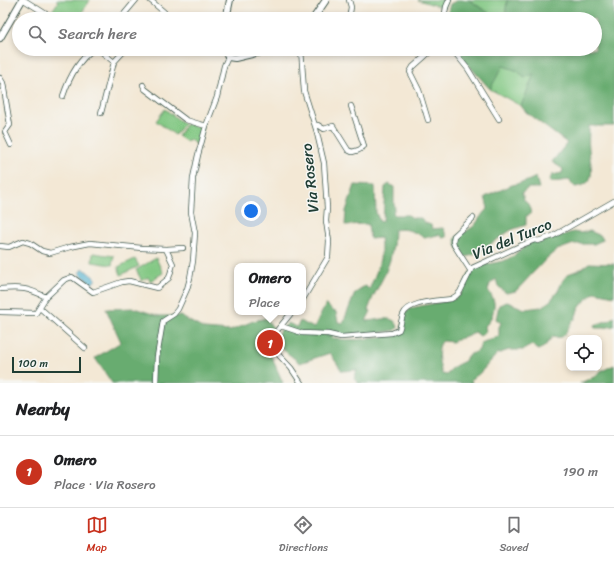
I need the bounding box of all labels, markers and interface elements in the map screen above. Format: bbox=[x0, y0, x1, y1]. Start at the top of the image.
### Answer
search box bbox=[12, 12, 602, 56]
text: Search here bbox=[58, 21, 137, 47]
icon: search bbox=[26, 23, 48, 45]
street label: Via Rosero bbox=[293, 142, 327, 214]
your location bbox=[241, 201, 261, 221]
street label: Via del Turco bbox=[468, 211, 556, 267]
popup bbox=[234, 263, 306, 315]
text: Omero bbox=[249, 265, 291, 291]
text: Place bbox=[249, 291, 280, 314]
pin: 1 bbox=[257, 328, 283, 358]
map controls bbox=[566, 335, 602, 371]
button: locate bbox=[566, 335, 602, 371]
text: 100 m bbox=[18, 354, 48, 373]
scale bar bbox=[12, 355, 81, 374]
text: Nearby bbox=[16, 394, 70, 424]
text: Omero bbox=[54, 447, 97, 473]
text: 1 bbox=[26, 460, 32, 483]
text: 190 m bbox=[563, 460, 598, 483]
text: Place · Via Rosero bbox=[54, 473, 156, 496]
tab: Map bbox=[86, 514, 108, 557]
tab: Directions bbox=[279, 514, 328, 557]
tab: Saved bbox=[499, 514, 528, 557]

